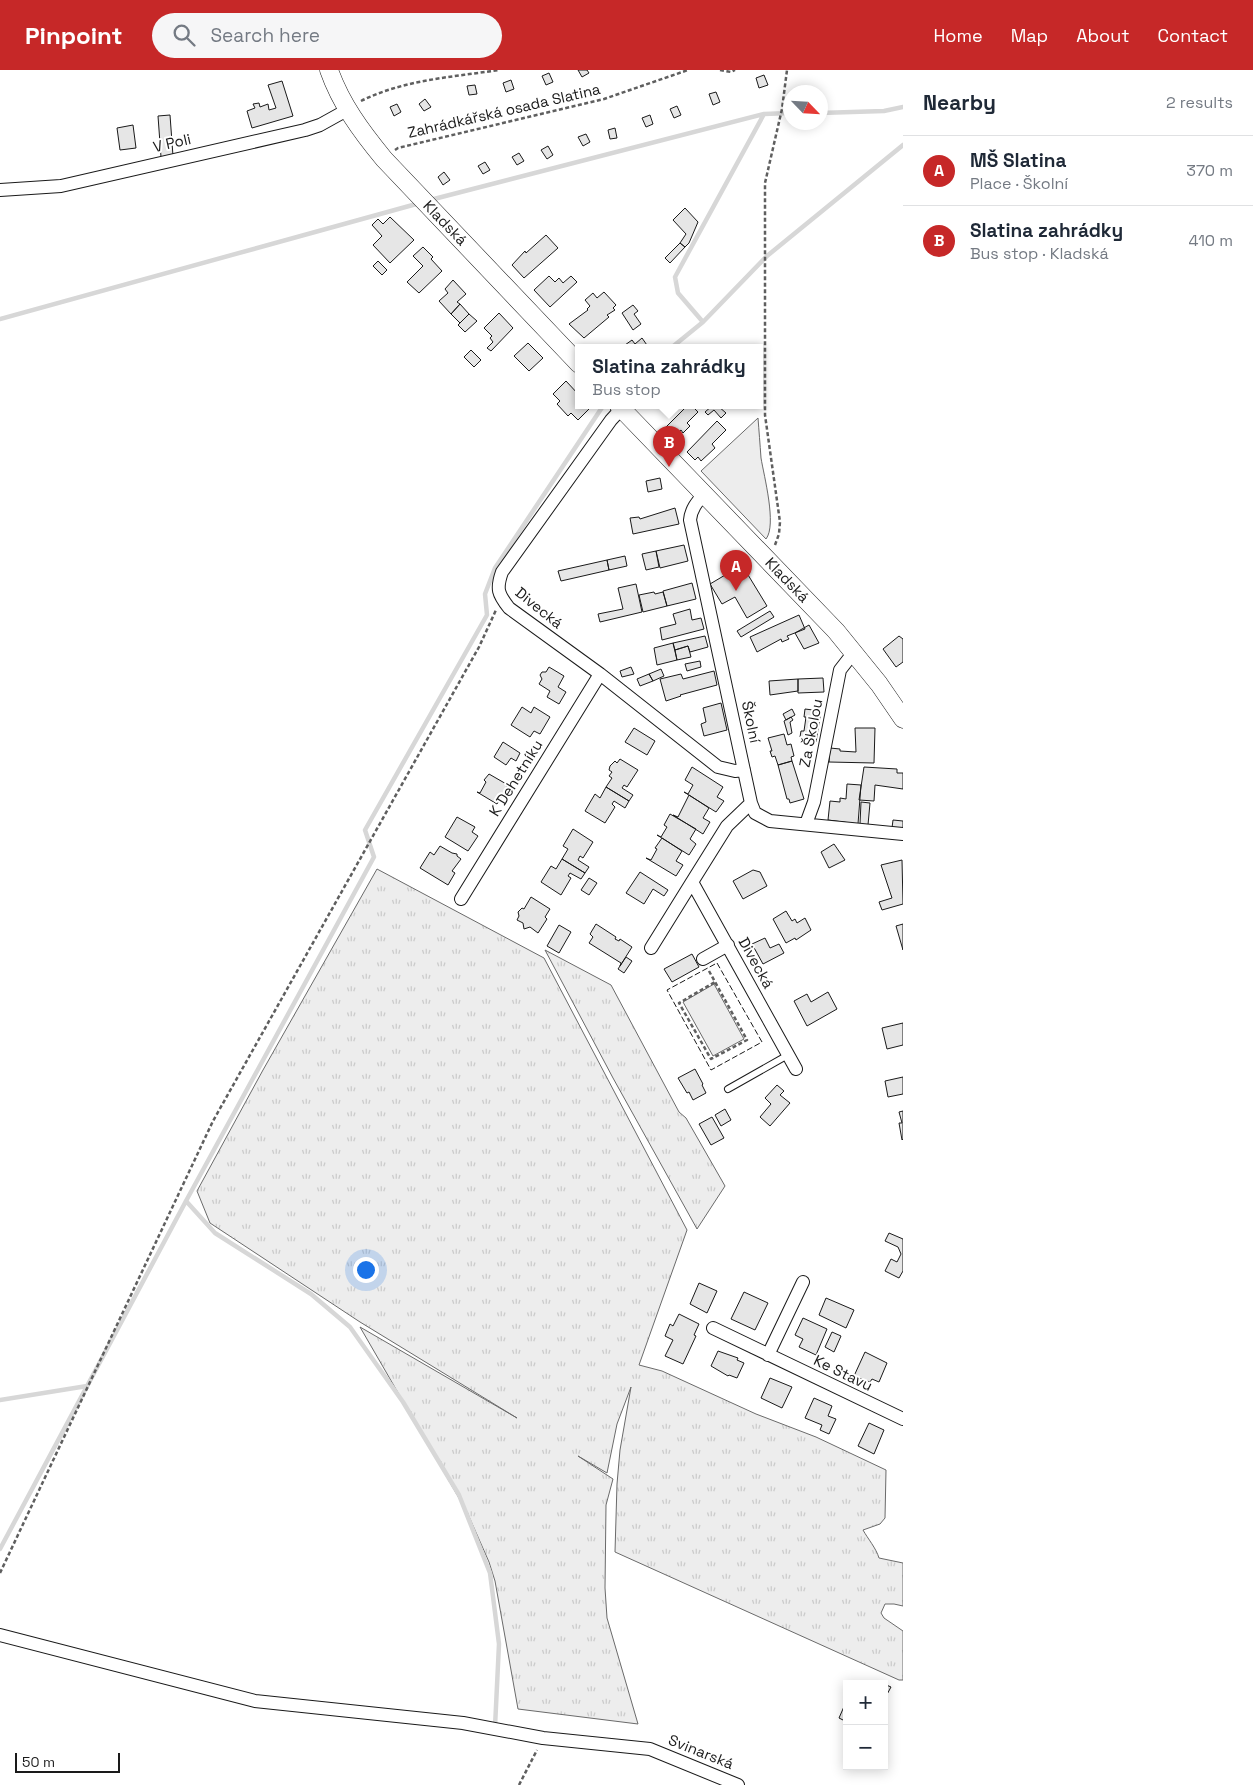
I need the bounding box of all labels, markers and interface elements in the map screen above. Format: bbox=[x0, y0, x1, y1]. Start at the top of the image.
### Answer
search box bbox=[152, 13, 502, 58]
text: Pinpoint bbox=[25, 20, 122, 51]
icon: search bbox=[170, 21, 198, 49]
text: Search here bbox=[210, 23, 320, 48]
text: Home bbox=[934, 24, 983, 47]
text: Map bbox=[1011, 24, 1048, 47]
text: About bbox=[1076, 24, 1130, 47]
text: Contact bbox=[1158, 24, 1228, 47]
street label: Zahrádkářská osada Slatina bbox=[406, 79, 603, 142]
north arrow bbox=[783, 85, 828, 130]
text: Nearby bbox=[923, 89, 996, 116]
text: 2 results bbox=[1166, 92, 1233, 113]
street label: V Poli bbox=[151, 129, 193, 156]
text: MŠ Slatina bbox=[970, 148, 1066, 173]
text: A bbox=[934, 160, 944, 181]
text: 370 m bbox=[1186, 160, 1233, 181]
text: Place · Školní bbox=[970, 173, 1068, 194]
street label: Kladská bbox=[419, 196, 472, 249]
text: Slatina zahrádky bbox=[970, 218, 1123, 243]
text: B bbox=[934, 230, 944, 251]
text: 410 m bbox=[1189, 230, 1233, 251]
text: Bus stop · Kladská bbox=[970, 243, 1109, 264]
popup bbox=[575, 344, 763, 409]
text: Slatina zahrádky bbox=[592, 354, 746, 379]
text: Bus stop bbox=[592, 379, 661, 400]
pin: B bbox=[653, 426, 685, 467]
pin: A bbox=[720, 550, 752, 591]
street label: Kladská bbox=[761, 553, 814, 606]
street label: Divecká bbox=[512, 583, 567, 633]
street label: Za Školou bbox=[795, 697, 826, 769]
street label: Školní bbox=[738, 699, 765, 745]
street label: K Dehetníku bbox=[485, 736, 547, 820]
street label: Divecká bbox=[735, 934, 778, 992]
your location bbox=[353, 1257, 379, 1283]
street label: Ke Stavu bbox=[811, 1350, 876, 1395]
map controls bbox=[843, 1680, 888, 1770]
button: + bbox=[843, 1680, 888, 1725]
button: − bbox=[843, 1725, 888, 1770]
street label: Svinarská bbox=[666, 1730, 737, 1773]
scale bar bbox=[15, 1750, 120, 1773]
text: 50 m bbox=[22, 1753, 55, 1771]

